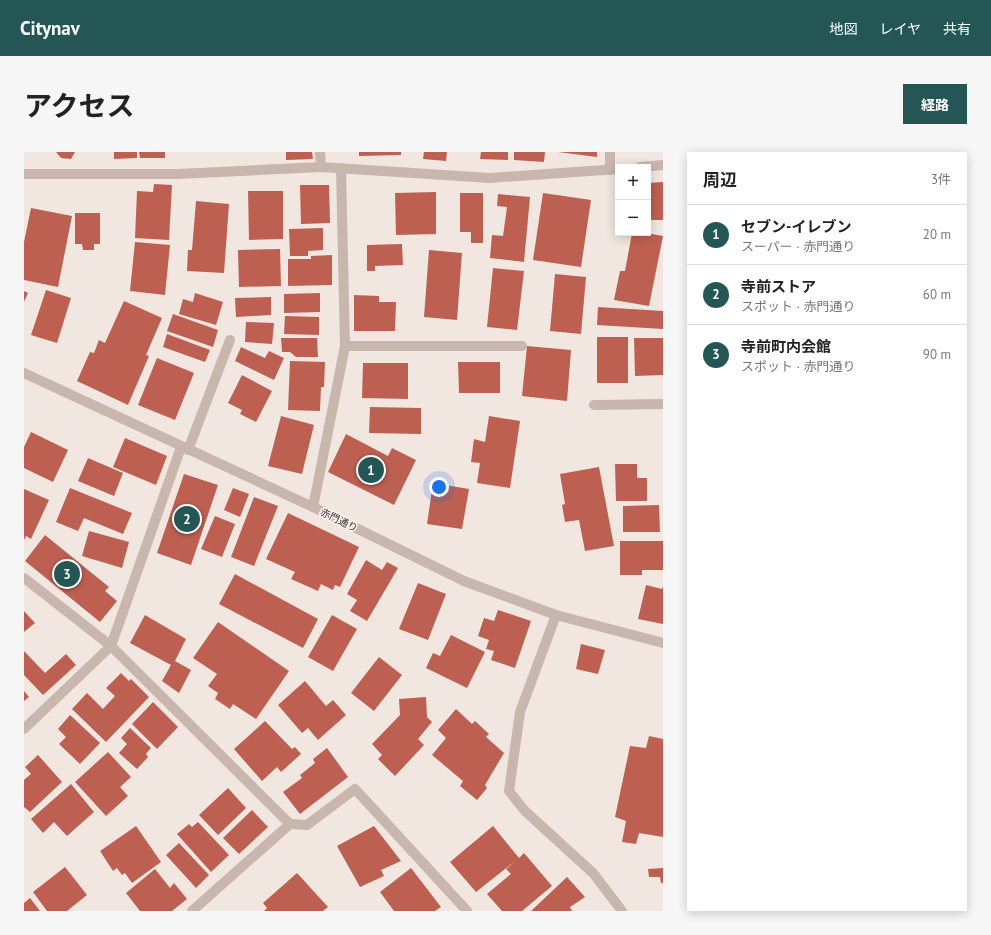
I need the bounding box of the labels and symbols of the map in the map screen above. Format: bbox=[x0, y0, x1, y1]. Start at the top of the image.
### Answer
pin: 1 bbox=[358, 455, 384, 485]
your location bbox=[429, 477, 449, 497]
pin: 2 bbox=[174, 504, 200, 534]
street label: 赤門通り bbox=[318, 505, 360, 535]
pin: 3 bbox=[54, 559, 80, 589]

